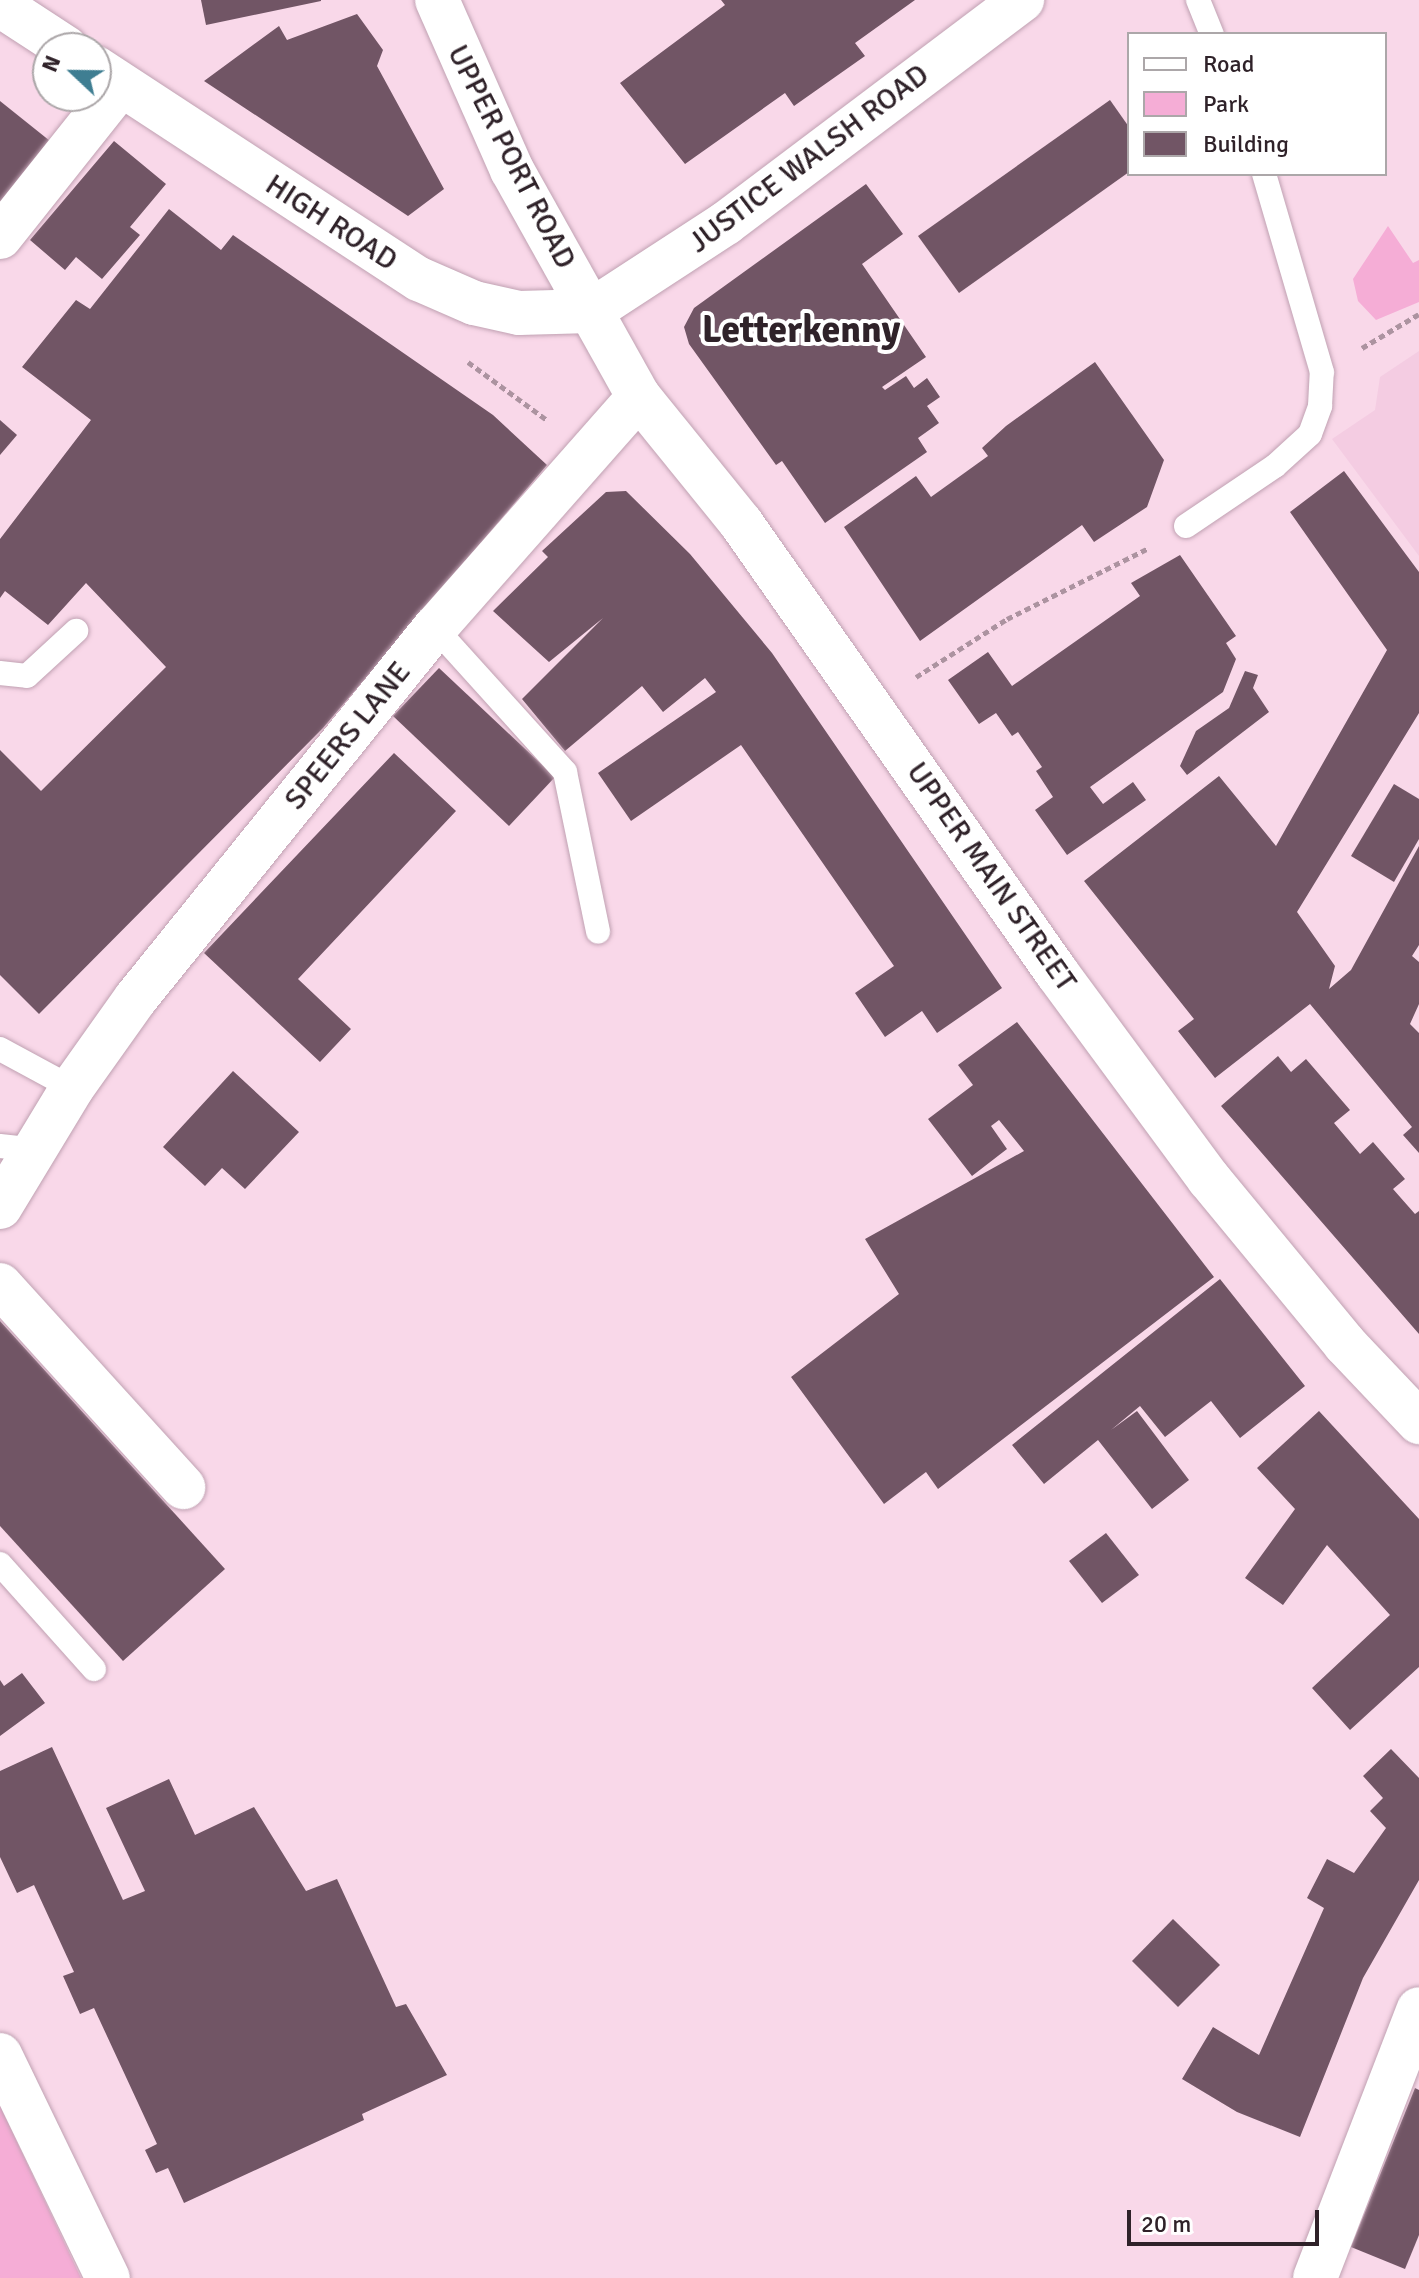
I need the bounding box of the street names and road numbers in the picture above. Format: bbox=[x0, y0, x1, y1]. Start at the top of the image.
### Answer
street label: UPPER PORT ROAD bbox=[439, 39, 583, 275]
street label: JUSTICE WALSH ROAD bbox=[682, 57, 936, 261]
street label: HIGH ROAD bbox=[258, 167, 404, 279]
street label: SPEERS LANE bbox=[277, 655, 419, 817]
street label: UPPER MAIN STREET bbox=[898, 756, 1084, 998]

